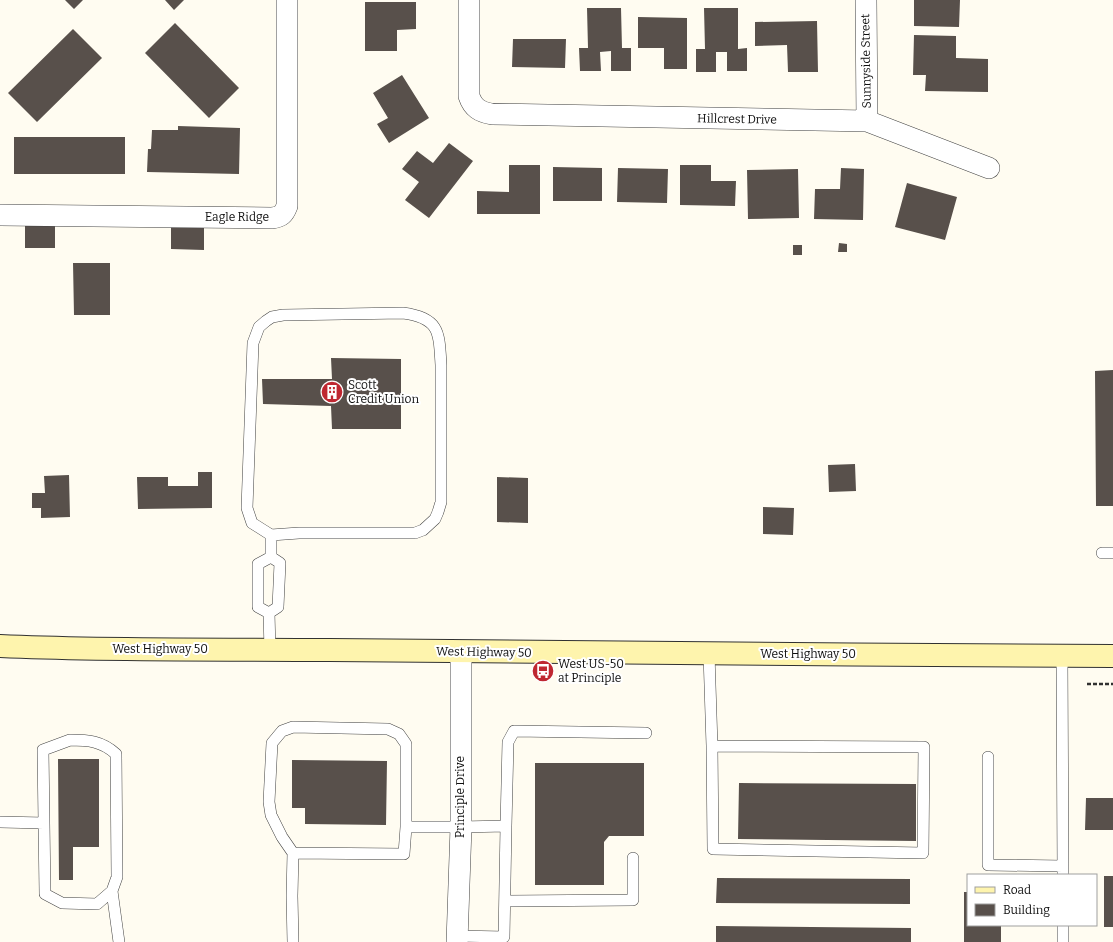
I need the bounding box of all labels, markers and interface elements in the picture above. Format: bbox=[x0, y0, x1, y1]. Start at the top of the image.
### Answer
street label: Sunnyside Street bbox=[858, 13, 874, 108]
street label: Hillcrest Drive bbox=[697, 111, 777, 127]
street label: Eagle Ridge bbox=[205, 210, 269, 224]
place label: Scott Credit Union bbox=[348, 378, 419, 406]
building icon: Scott Credit Union bbox=[319, 379, 345, 405]
street label: West Highway 50 bbox=[112, 642, 208, 656]
street label: West Highway 50 bbox=[436, 644, 532, 660]
street label: West Highway 50 bbox=[760, 647, 856, 661]
place label: West US-50 at Principle bbox=[558, 657, 624, 685]
bus stop icon: West US-50 at Principle bbox=[530, 658, 556, 684]
street label: Principle Drive bbox=[453, 756, 467, 838]
legend bbox=[967, 874, 1097, 926]
text: Road bbox=[1003, 883, 1031, 897]
text: Building bbox=[1003, 903, 1050, 917]

